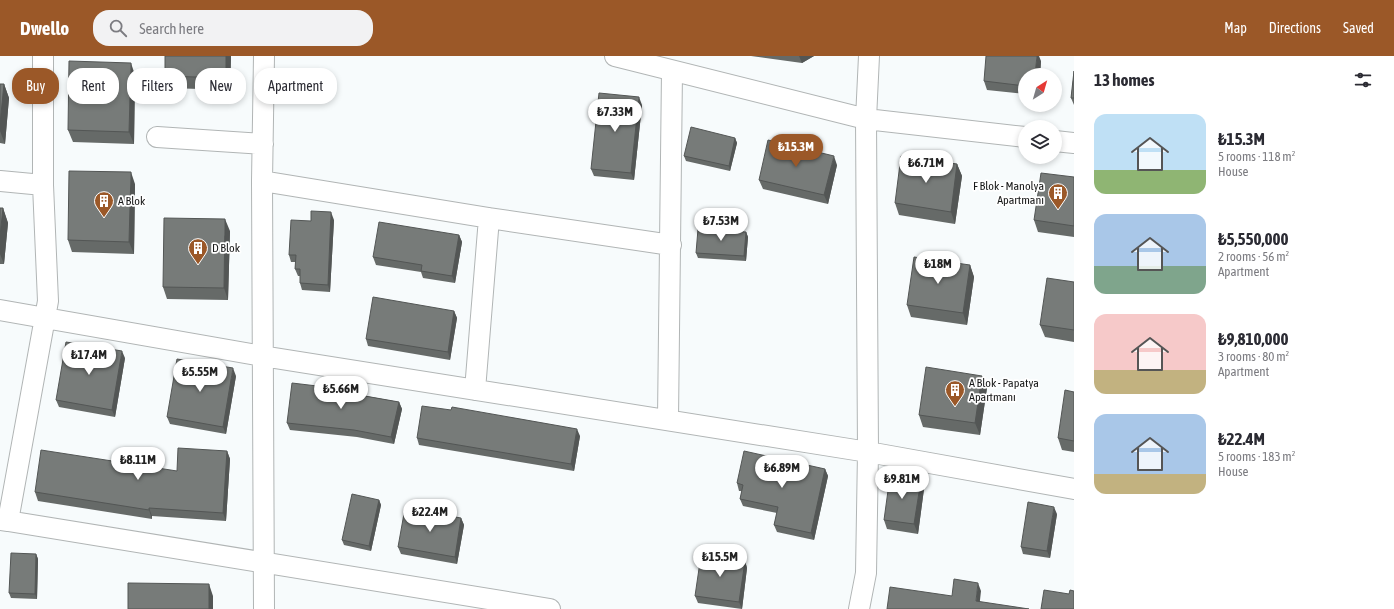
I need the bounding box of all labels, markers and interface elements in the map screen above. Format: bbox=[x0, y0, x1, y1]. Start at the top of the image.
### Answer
search box bbox=[93, 10, 373, 46]
text: Dwello bbox=[20, 17, 69, 39]
icon: search bbox=[107, 17, 129, 39]
text: Search here bbox=[139, 20, 204, 37]
text: Map bbox=[1224, 20, 1247, 36]
text: Directions bbox=[1269, 20, 1321, 36]
text: Saved bbox=[1343, 20, 1374, 36]
chip: Buy bbox=[12, 68, 59, 104]
chip: Rent bbox=[67, 68, 119, 104]
chip: Filters bbox=[127, 68, 187, 104]
chip: New bbox=[195, 68, 246, 104]
chip: Apartment bbox=[254, 68, 337, 104]
north arrow bbox=[1018, 68, 1062, 112]
map controls bbox=[1018, 68, 1062, 164]
icon: filters bbox=[1352, 69, 1374, 91]
text: 13 homes bbox=[1094, 70, 1155, 90]
pin: ₺7.33M bbox=[582, 99, 648, 133]
text: ₺7.33M bbox=[597, 104, 633, 119]
button: layers bbox=[1018, 120, 1062, 164]
text: ₺15.3M bbox=[1218, 129, 1265, 149]
icon: home bbox=[1126, 130, 1174, 178]
pin: ₺15.3M bbox=[763, 134, 829, 168]
text: ₺15.3M bbox=[778, 139, 814, 154]
text: 5 rooms · 118 m² bbox=[1218, 149, 1295, 164]
pin: ₺6.71M bbox=[893, 150, 959, 184]
text: ₺6.71M bbox=[908, 155, 944, 170]
text: House bbox=[1218, 164, 1248, 179]
place label: F Blok - Manolya Apartmanı bbox=[973, 179, 1044, 207]
building icon: F Blok - Manolya Apartmanı bbox=[1047, 182, 1069, 210]
building icon: A Blok bbox=[93, 190, 115, 218]
place label: A Blok bbox=[118, 194, 146, 208]
pin: ₺7.53M bbox=[688, 208, 754, 242]
text: ₺7.53M bbox=[703, 213, 739, 228]
text: ₺5,550,000 bbox=[1218, 229, 1288, 249]
icon: home bbox=[1126, 230, 1174, 278]
building icon: D Blok bbox=[187, 237, 209, 265]
place label: D Blok bbox=[212, 241, 241, 255]
text: 2 rooms · 56 m² bbox=[1218, 249, 1289, 264]
pin: ₺18M bbox=[914, 251, 962, 285]
text: ₺18M bbox=[924, 256, 952, 271]
text: Apartment bbox=[1218, 264, 1269, 279]
text: ₺9,810,000 bbox=[1218, 329, 1288, 349]
icon: home bbox=[1126, 330, 1174, 378]
pin: ₺17.4M bbox=[56, 342, 122, 376]
text: ₺17.4M bbox=[71, 347, 107, 362]
text: 3 rooms · 80 m² bbox=[1218, 349, 1289, 364]
pin: ₺5.55M bbox=[167, 359, 233, 393]
text: ₺5.55M bbox=[182, 364, 218, 379]
text: Apartment bbox=[1218, 364, 1269, 379]
pin: ₺5.66M bbox=[308, 376, 374, 410]
place label: A Blok - Papatya Apartmanı bbox=[969, 376, 1039, 404]
building icon: A Blok - Papatya Apartmanı bbox=[944, 379, 966, 407]
text: ₺5.66M bbox=[323, 381, 359, 396]
text: ₺22.4M bbox=[1218, 429, 1265, 449]
icon: home bbox=[1126, 430, 1174, 478]
pin: ₺8.11M bbox=[105, 447, 171, 481]
text: 5 rooms · 183 m² bbox=[1218, 449, 1295, 464]
text: ₺8.11M bbox=[120, 452, 156, 467]
pin: ₺6.89M bbox=[749, 455, 815, 489]
text: ₺6.89M bbox=[764, 460, 800, 475]
text: House bbox=[1218, 464, 1248, 479]
pin: ₺9.81M bbox=[869, 466, 935, 500]
text: ₺9.81M bbox=[884, 471, 920, 486]
pin: ₺22.4M bbox=[397, 499, 463, 533]
text: ₺22.4M bbox=[412, 504, 448, 519]
pin: ₺15.5M bbox=[687, 544, 753, 578]
text: ₺15.5M bbox=[702, 549, 738, 564]

